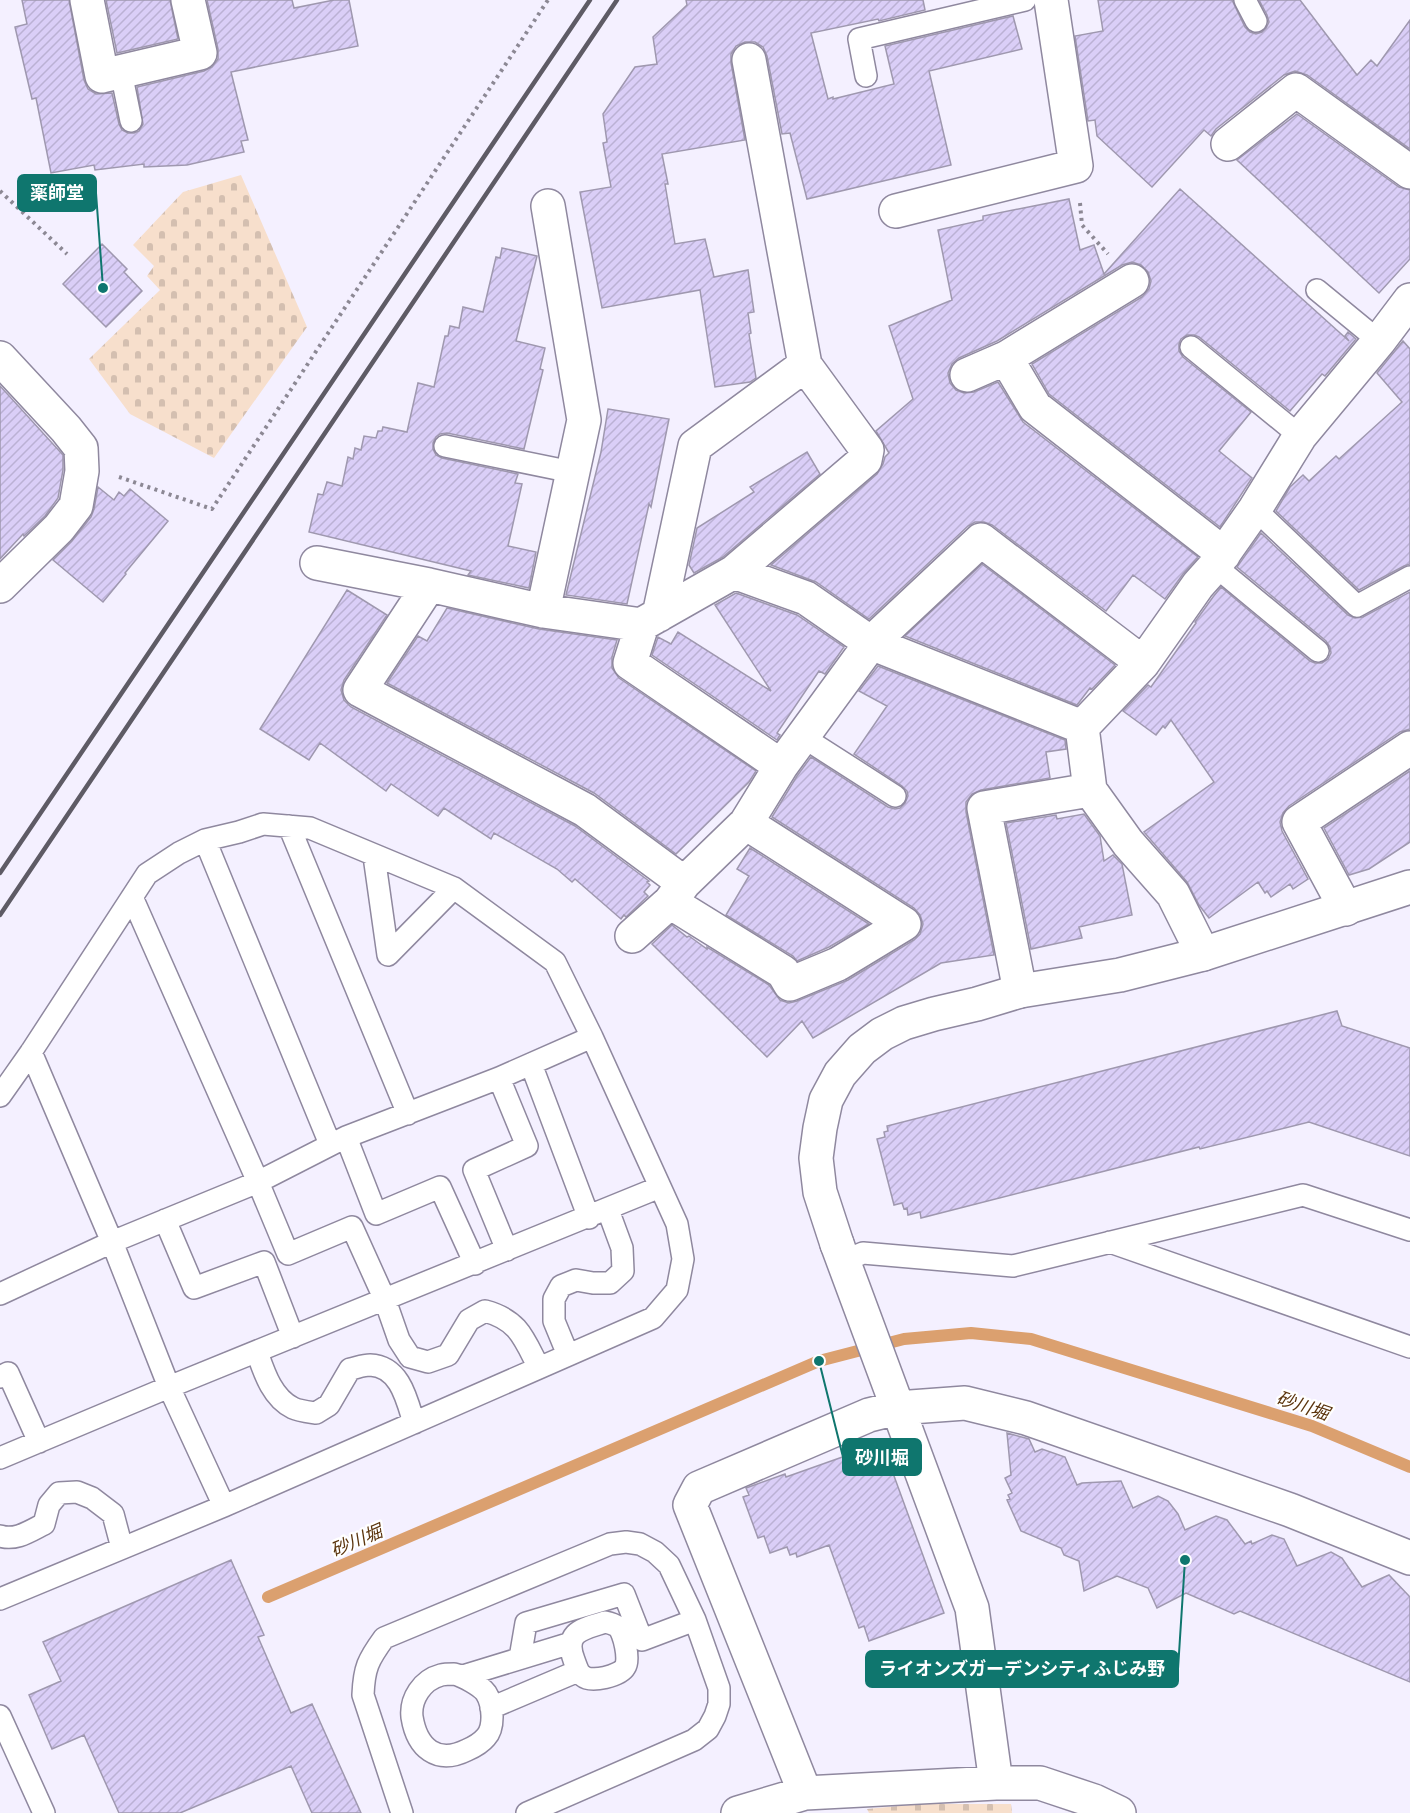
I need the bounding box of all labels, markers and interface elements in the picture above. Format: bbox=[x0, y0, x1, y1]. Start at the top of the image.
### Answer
callout: 薬師堂 bbox=[18, 175, 96, 211]
text: 薬師堂 bbox=[30, 180, 84, 204]
water label: 砂川堀 bbox=[1274, 1385, 1335, 1426]
callout: 砂川堀 bbox=[843, 1439, 921, 1475]
text: 砂川堀 bbox=[855, 1445, 909, 1469]
water label: 砂川堀 bbox=[326, 1517, 388, 1562]
callout: ライオンズガーデンシティふじみ野 bbox=[866, 1651, 1178, 1687]
text: ライオンズガーデンシティふじみ野 bbox=[879, 1656, 1165, 1680]

